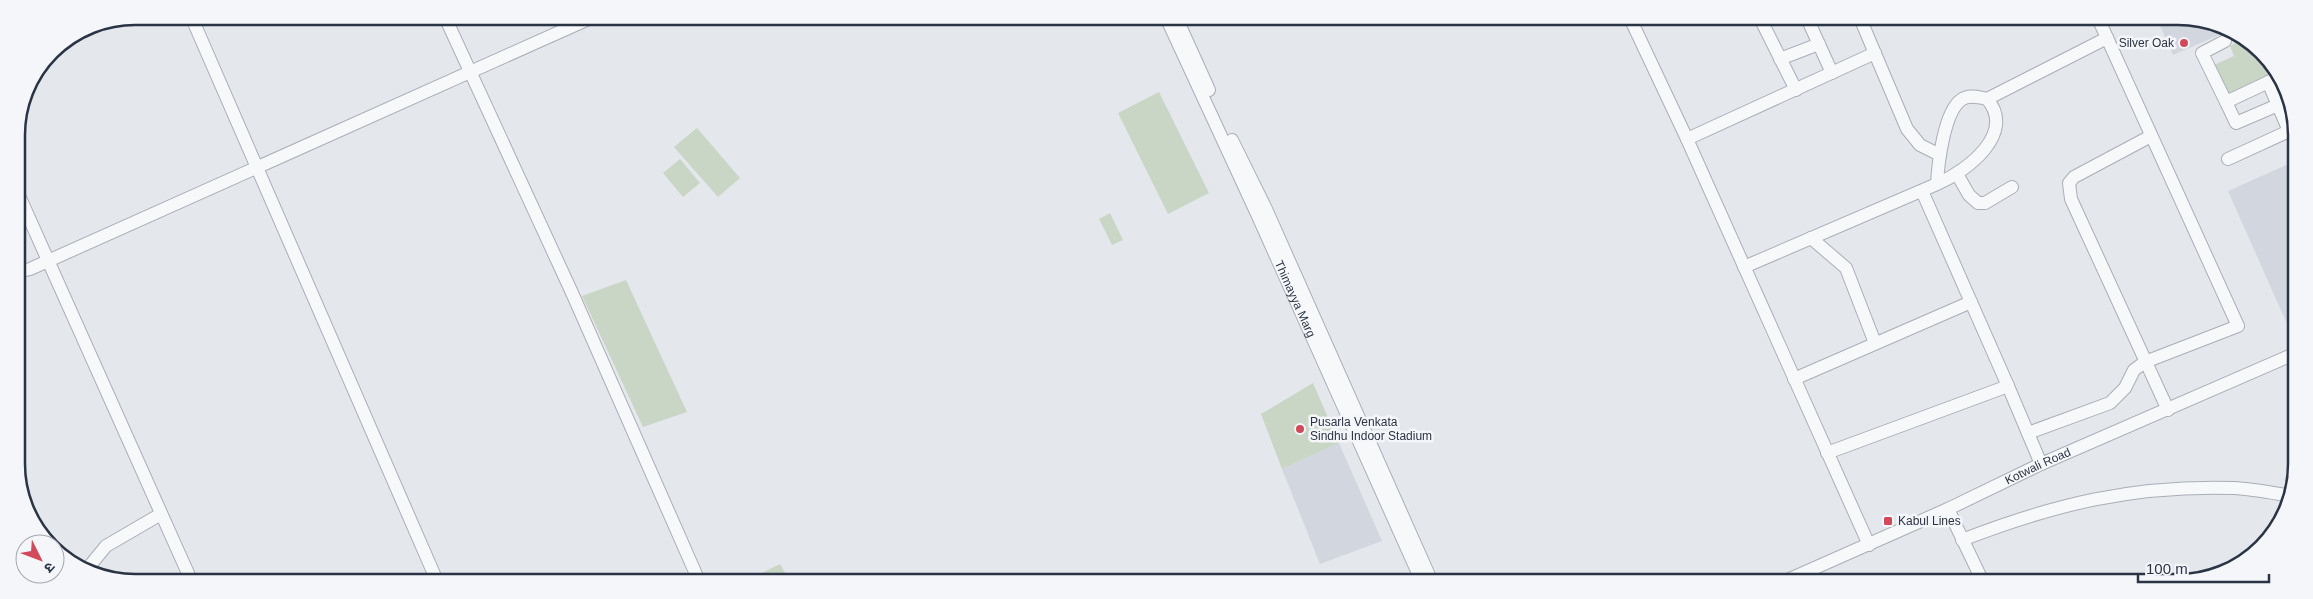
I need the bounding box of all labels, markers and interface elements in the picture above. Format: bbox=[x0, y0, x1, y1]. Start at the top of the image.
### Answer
place label: Silver Oak bbox=[2119, 36, 2175, 50]
marker: Silver Oak bbox=[2178, 37, 2190, 49]
street label: Thimayya Marg bbox=[1272, 258, 1318, 339]
place label: Pusarla Venkata Sindhu Indoor Stadium bbox=[1310, 415, 1432, 443]
marker: Pusarla Venkata Sindhu Indoor Stadium bbox=[1294, 423, 1306, 435]
street label: Kotwali Road bbox=[2003, 445, 2073, 487]
place label: Kabul Lines bbox=[1898, 514, 1961, 528]
marker: Kabul Lines bbox=[1882, 515, 1894, 527]
north arrow bbox=[15, 534, 65, 584]
scale bar bbox=[2138, 552, 2269, 584]
text: उ bbox=[40, 559, 58, 577]
text: 100 m bbox=[2146, 560, 2188, 577]

